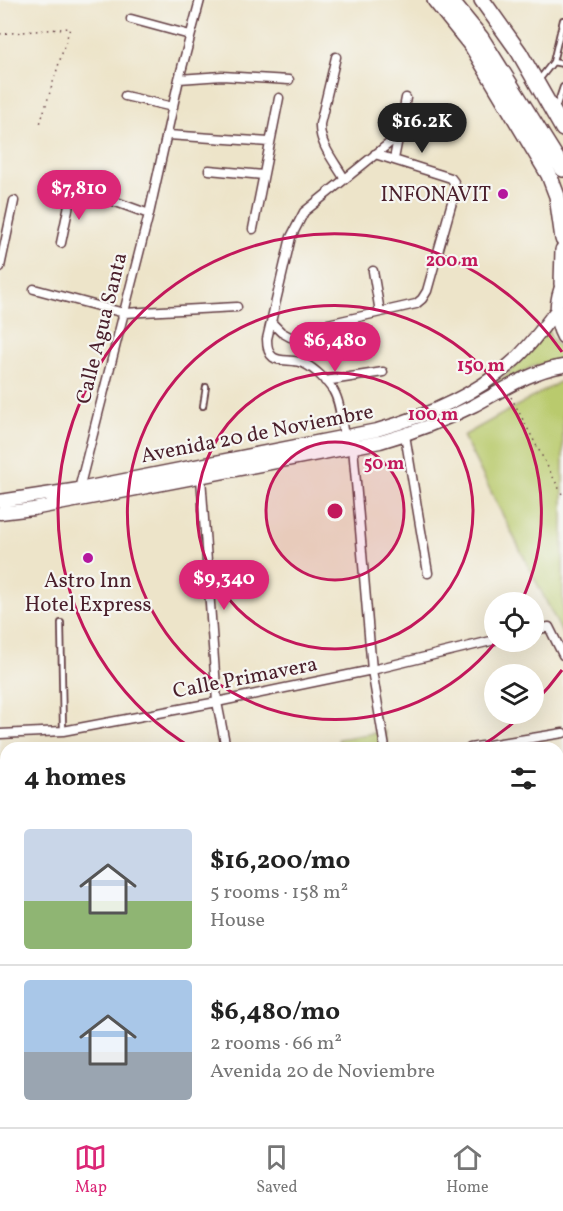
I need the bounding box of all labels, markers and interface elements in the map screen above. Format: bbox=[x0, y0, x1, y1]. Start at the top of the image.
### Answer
pin: $16.2K bbox=[373, 103, 471, 154]
text: $16.2K bbox=[392, 108, 452, 136]
pin: $7,810 bbox=[30, 170, 128, 221]
text: $7,810 bbox=[51, 175, 107, 203]
place label: INFONAVIT bbox=[380, 181, 491, 210]
marker: INFONAVIT bbox=[496, 187, 510, 201]
street label: Calle Agua Santa bbox=[70, 249, 135, 407]
text: 200 m bbox=[426, 249, 478, 274]
pin: $6,480 bbox=[286, 322, 384, 373]
text: $6,480 bbox=[303, 327, 367, 355]
text: 150 m bbox=[457, 354, 505, 379]
street label: Avenida 20 de Noviembre bbox=[139, 398, 376, 471]
text: 100 m bbox=[408, 403, 458, 428]
text: 50 m bbox=[364, 452, 404, 477]
centre of rings bbox=[325, 501, 345, 521]
marker: Astro Inn Hotel Express bbox=[81, 551, 95, 565]
pin: $9,340 bbox=[175, 560, 273, 611]
text: $9,340 bbox=[193, 565, 255, 593]
place label: Astro Inn Hotel Express bbox=[25, 567, 151, 620]
map controls bbox=[484, 592, 544, 724]
button: locate bbox=[484, 592, 544, 652]
street label: Calle Primavera bbox=[171, 650, 320, 707]
button: layers bbox=[484, 664, 544, 724]
text: 4 homes bbox=[24, 760, 126, 796]
icon: filters bbox=[507, 762, 540, 795]
text: $16,200/mo bbox=[210, 843, 350, 879]
icon: home bbox=[72, 853, 144, 925]
text: 5 rooms · 158 m² bbox=[210, 879, 348, 907]
text: House bbox=[210, 907, 265, 935]
text: $6,480/mo bbox=[210, 994, 340, 1030]
icon: home bbox=[72, 1004, 144, 1076]
text: 2 rooms · 66 m² bbox=[210, 1030, 342, 1058]
text: Avenida 20 de Noviembre bbox=[210, 1058, 435, 1086]
tab: Map bbox=[74, 1141, 107, 1199]
tab: Saved bbox=[256, 1141, 297, 1199]
tab: Home bbox=[446, 1141, 489, 1199]

